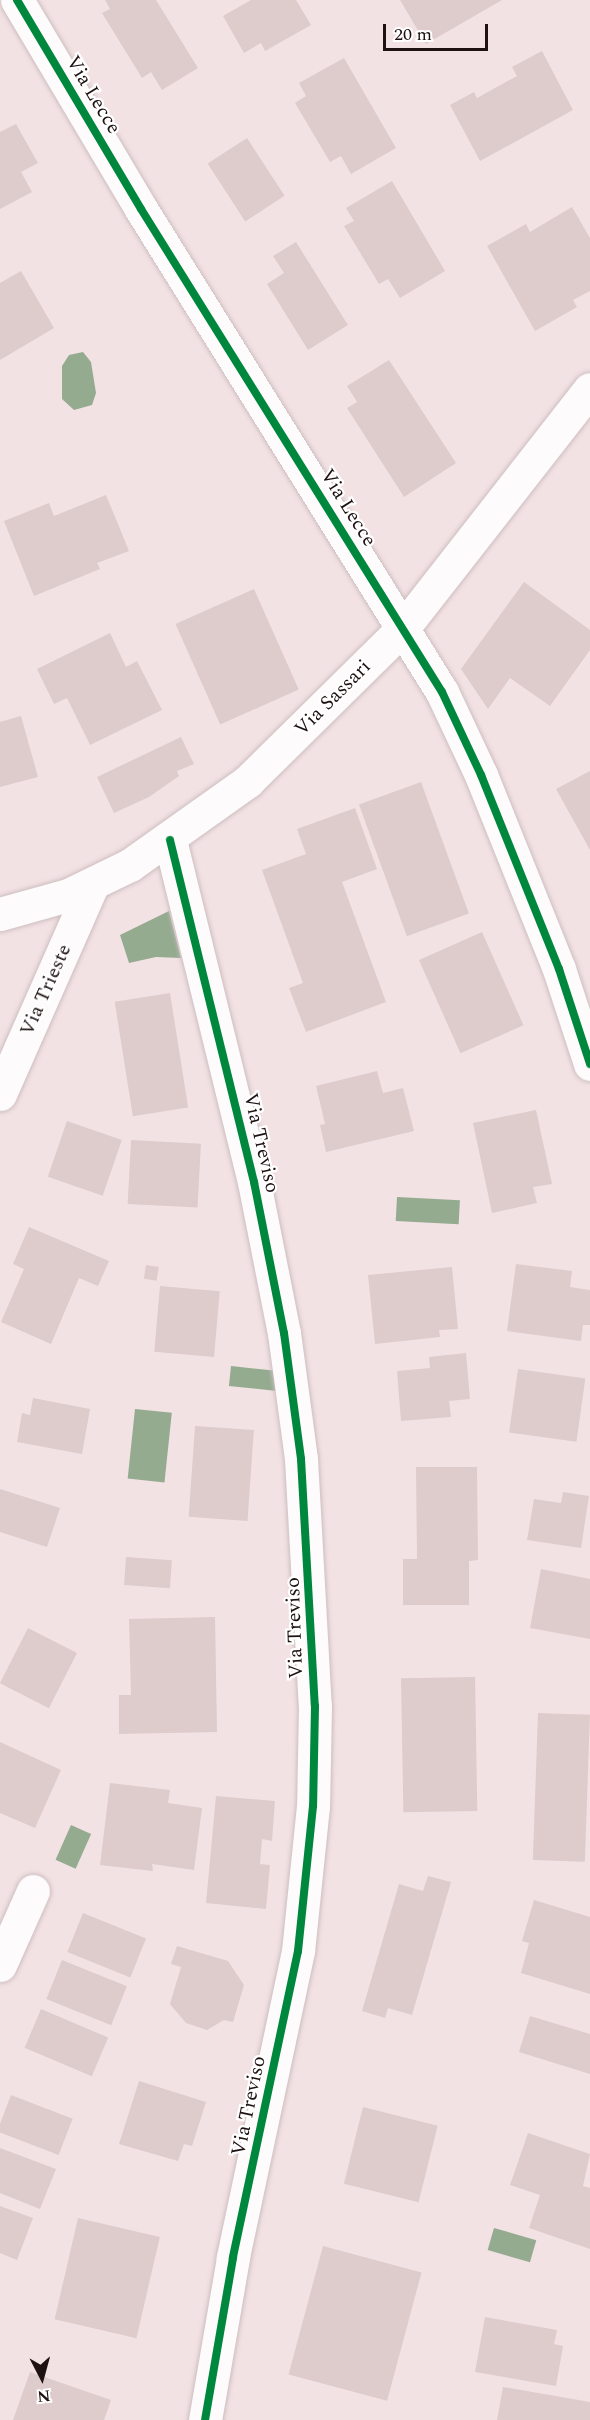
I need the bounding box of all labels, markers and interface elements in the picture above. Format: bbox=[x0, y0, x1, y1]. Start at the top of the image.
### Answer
scale bar bbox=[386, 12, 491, 50]
text: 20 m bbox=[394, 21, 432, 48]
street label: Via Lecce bbox=[60, 52, 126, 138]
street label: Via Lecce bbox=[315, 465, 381, 551]
street label: Via Sassari bbox=[290, 655, 376, 741]
street label: Via Trieste bbox=[15, 940, 77, 1040]
street label: Via Treviso bbox=[238, 1091, 284, 1195]
street label: Via Treviso bbox=[281, 1577, 309, 1679]
street label: Via Treviso bbox=[227, 2054, 271, 2158]
north arrow bbox=[12, 2348, 72, 2408]
text: N bbox=[36, 2383, 52, 2409]

